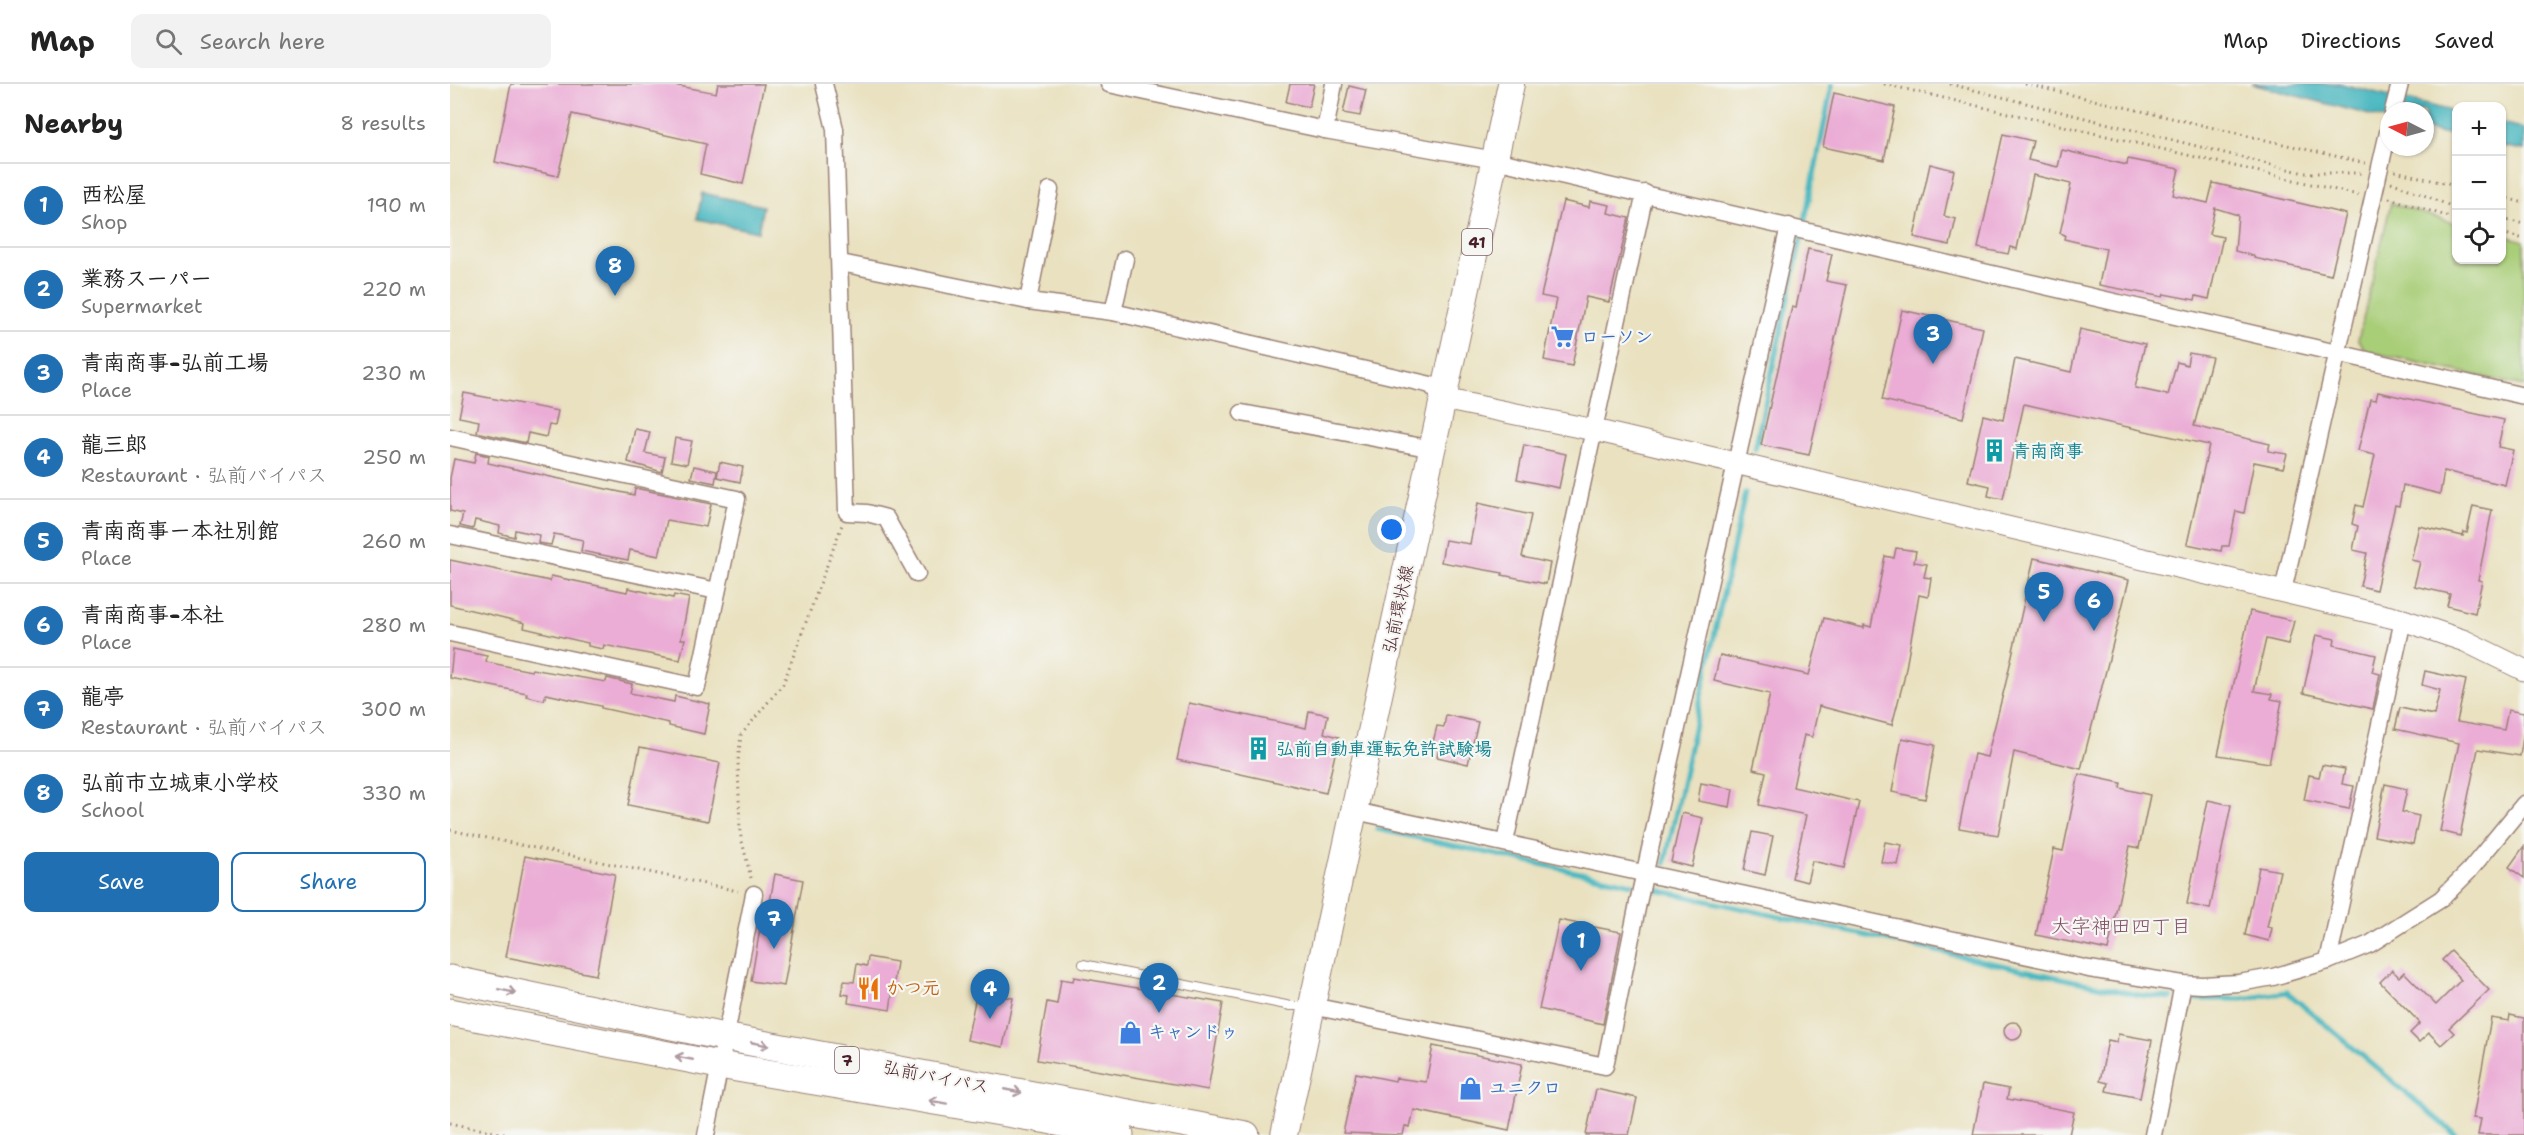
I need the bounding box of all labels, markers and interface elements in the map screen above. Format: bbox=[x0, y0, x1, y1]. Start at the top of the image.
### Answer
search box bbox=[131, 14, 551, 68]
text: Map bbox=[30, 22, 95, 60]
icon: search bbox=[152, 25, 185, 58]
text: Search here bbox=[200, 27, 325, 56]
text: Map bbox=[2223, 27, 2268, 55]
text: Directions bbox=[2301, 27, 2401, 55]
text: Saved bbox=[2434, 27, 2494, 55]
north arrow bbox=[2380, 102, 2434, 156]
map controls bbox=[2452, 102, 2506, 264]
button: + bbox=[2452, 102, 2506, 156]
text: Nearby bbox=[24, 106, 123, 141]
text: 8 results bbox=[340, 110, 426, 136]
button: − bbox=[2452, 156, 2506, 210]
text: 西松屋 bbox=[81, 180, 147, 209]
text: 1 bbox=[39, 192, 48, 218]
text: 190 m bbox=[367, 192, 426, 218]
text: Shop bbox=[81, 209, 128, 235]
button: locate bbox=[2452, 210, 2506, 264]
road number: 41 bbox=[1462, 229, 1492, 255]
pin: 8 bbox=[596, 246, 634, 296]
text: 業務スーパー bbox=[81, 264, 212, 293]
text: 2 bbox=[37, 276, 51, 302]
text: 220 m bbox=[362, 276, 426, 302]
text: Supermarket bbox=[81, 293, 203, 319]
pin: 3 bbox=[1914, 314, 1952, 364]
supermarket icon: ローソン bbox=[1550, 324, 1576, 350]
place label: ローソン bbox=[1581, 325, 1653, 349]
text: 青南商事-弘前工場 bbox=[81, 348, 268, 377]
text: 3 bbox=[37, 360, 51, 386]
text: 230 m bbox=[361, 360, 426, 386]
text: Place bbox=[81, 377, 132, 403]
text: 龍三郎 bbox=[81, 430, 147, 459]
building icon: 青南商事 bbox=[1981, 438, 2007, 464]
place label: 青南商事 bbox=[2012, 439, 2084, 463]
text: 4 bbox=[37, 444, 51, 470]
text: 250 m bbox=[362, 444, 426, 470]
text: Restaurant · 弘前バイパス bbox=[81, 462, 327, 488]
your location bbox=[1377, 515, 1406, 544]
text: 青南商事ー本社別館 bbox=[81, 516, 279, 545]
text: 5 bbox=[37, 528, 50, 554]
text: 260 m bbox=[361, 528, 426, 554]
text: Place bbox=[81, 545, 132, 571]
street label: 弘前環状線 bbox=[1377, 562, 1419, 656]
pin: 5 bbox=[2024, 572, 2064, 622]
pin: 6 bbox=[2074, 582, 2114, 631]
text: 青南商事-本社 bbox=[81, 600, 224, 629]
text: 6 bbox=[37, 612, 51, 638]
text: 280 m bbox=[361, 612, 426, 638]
text: Place bbox=[81, 629, 132, 655]
text: 龍亭 bbox=[81, 682, 125, 711]
text: 7 bbox=[37, 696, 51, 722]
text: 300 m bbox=[360, 696, 426, 722]
text: Restaurant · 弘前バイパス bbox=[81, 714, 327, 740]
building icon: 弘前自動車運転免許試験場 bbox=[1245, 736, 1271, 762]
place label: 弘前自動車運転免許試験場 bbox=[1276, 737, 1492, 761]
text: 弘前市立城東小学校 bbox=[81, 768, 279, 797]
text: 8 bbox=[37, 780, 51, 806]
text: 330 m bbox=[362, 780, 426, 806]
text: School bbox=[81, 797, 144, 823]
button: Save bbox=[24, 852, 219, 912]
button: Share bbox=[231, 852, 426, 912]
pin: 7 bbox=[754, 900, 794, 949]
district label: 大字神田四丁目 bbox=[2051, 913, 2191, 939]
pin: 1 bbox=[1562, 922, 1600, 971]
pin: 2 bbox=[1140, 964, 1178, 1013]
pin: 4 bbox=[970, 970, 1010, 1019]
restaurant icon: かつ元 bbox=[855, 975, 881, 1001]
place label: かつ元 bbox=[886, 976, 940, 1000]
one-way arrow bbox=[498, 986, 517, 998]
shop icon: キャンドゥ bbox=[1117, 1019, 1143, 1045]
place label: キャンドゥ bbox=[1148, 1020, 1238, 1044]
one-way arrow bbox=[750, 1039, 769, 1050]
road number: 7 bbox=[835, 1047, 859, 1073]
one-way arrow bbox=[675, 1052, 694, 1063]
street label: 弘前バイパス bbox=[881, 1055, 991, 1099]
shop icon: ユニクロ bbox=[1458, 1075, 1484, 1101]
place label: ユニクロ bbox=[1489, 1076, 1561, 1100]
one-way arrow bbox=[1003, 1086, 1023, 1097]
one-way arrow bbox=[929, 1096, 949, 1107]

